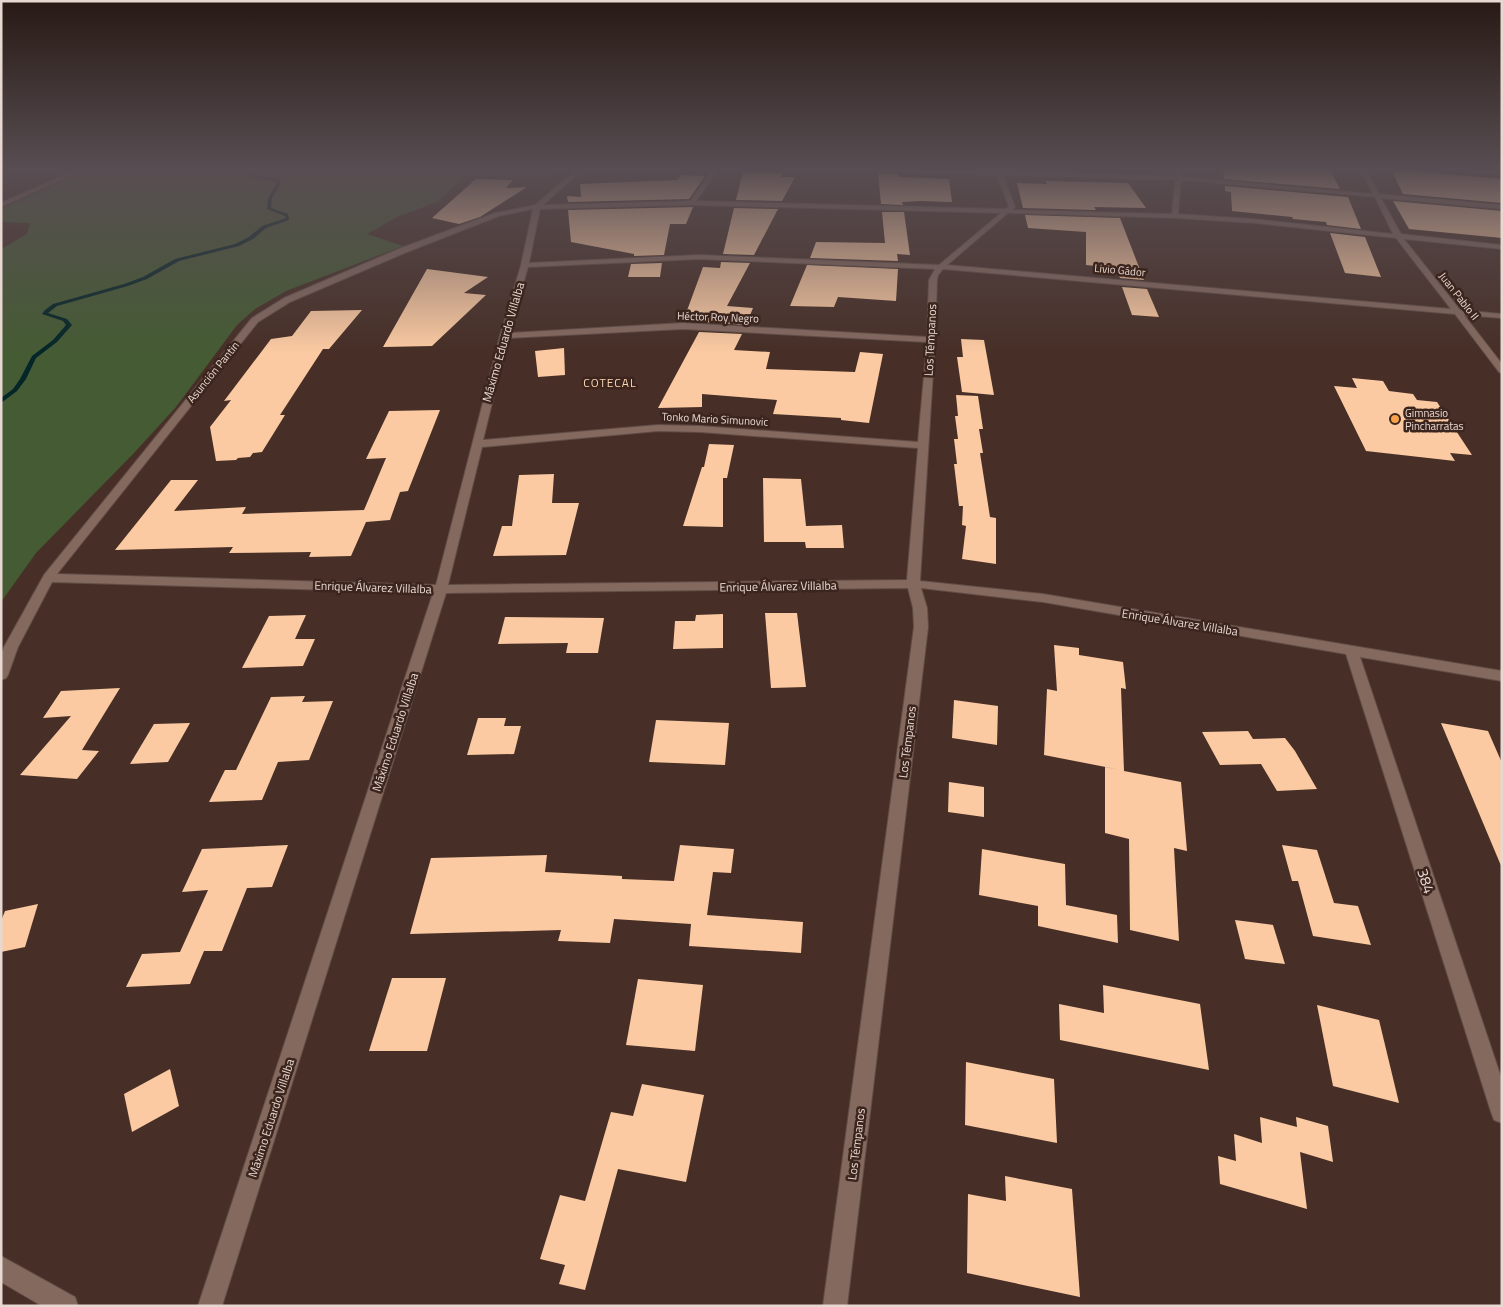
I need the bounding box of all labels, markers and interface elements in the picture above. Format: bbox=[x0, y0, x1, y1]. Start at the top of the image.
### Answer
street label: Livio Gádor bbox=[1094, 260, 1146, 280]
street label: Juan Pablo II bbox=[1435, 269, 1483, 323]
street label: Máximo Eduardo Villalba bbox=[477, 280, 529, 404]
street label: Los Témpanos bbox=[919, 303, 941, 377]
street label: Héctor Roy Negro bbox=[677, 308, 759, 326]
street label: Asunción Pantin bbox=[183, 338, 243, 406]
district label: COTECAL bbox=[583, 373, 637, 392]
place label: Gimnasio Pincharratas bbox=[1405, 405, 1464, 434]
street label: Tonko Mario Simunovic bbox=[661, 408, 769, 430]
marker: Gimnasio Pincharratas bbox=[1389, 413, 1401, 425]
street label: Enrique Álvarez Villalba bbox=[314, 575, 432, 599]
street label: Enrique Álvarez Villalba bbox=[719, 575, 837, 597]
street label: Enrique Álvarez Villalba bbox=[1121, 603, 1239, 641]
street label: Máximo Eduardo Villalba bbox=[367, 670, 423, 794]
street label: Los Témpanos bbox=[893, 705, 921, 779]
street label: 384 bbox=[1411, 865, 1441, 897]
street label: Máximo Eduardo Villalba bbox=[243, 1056, 299, 1180]
street label: Los Témpanos bbox=[842, 1107, 870, 1181]

